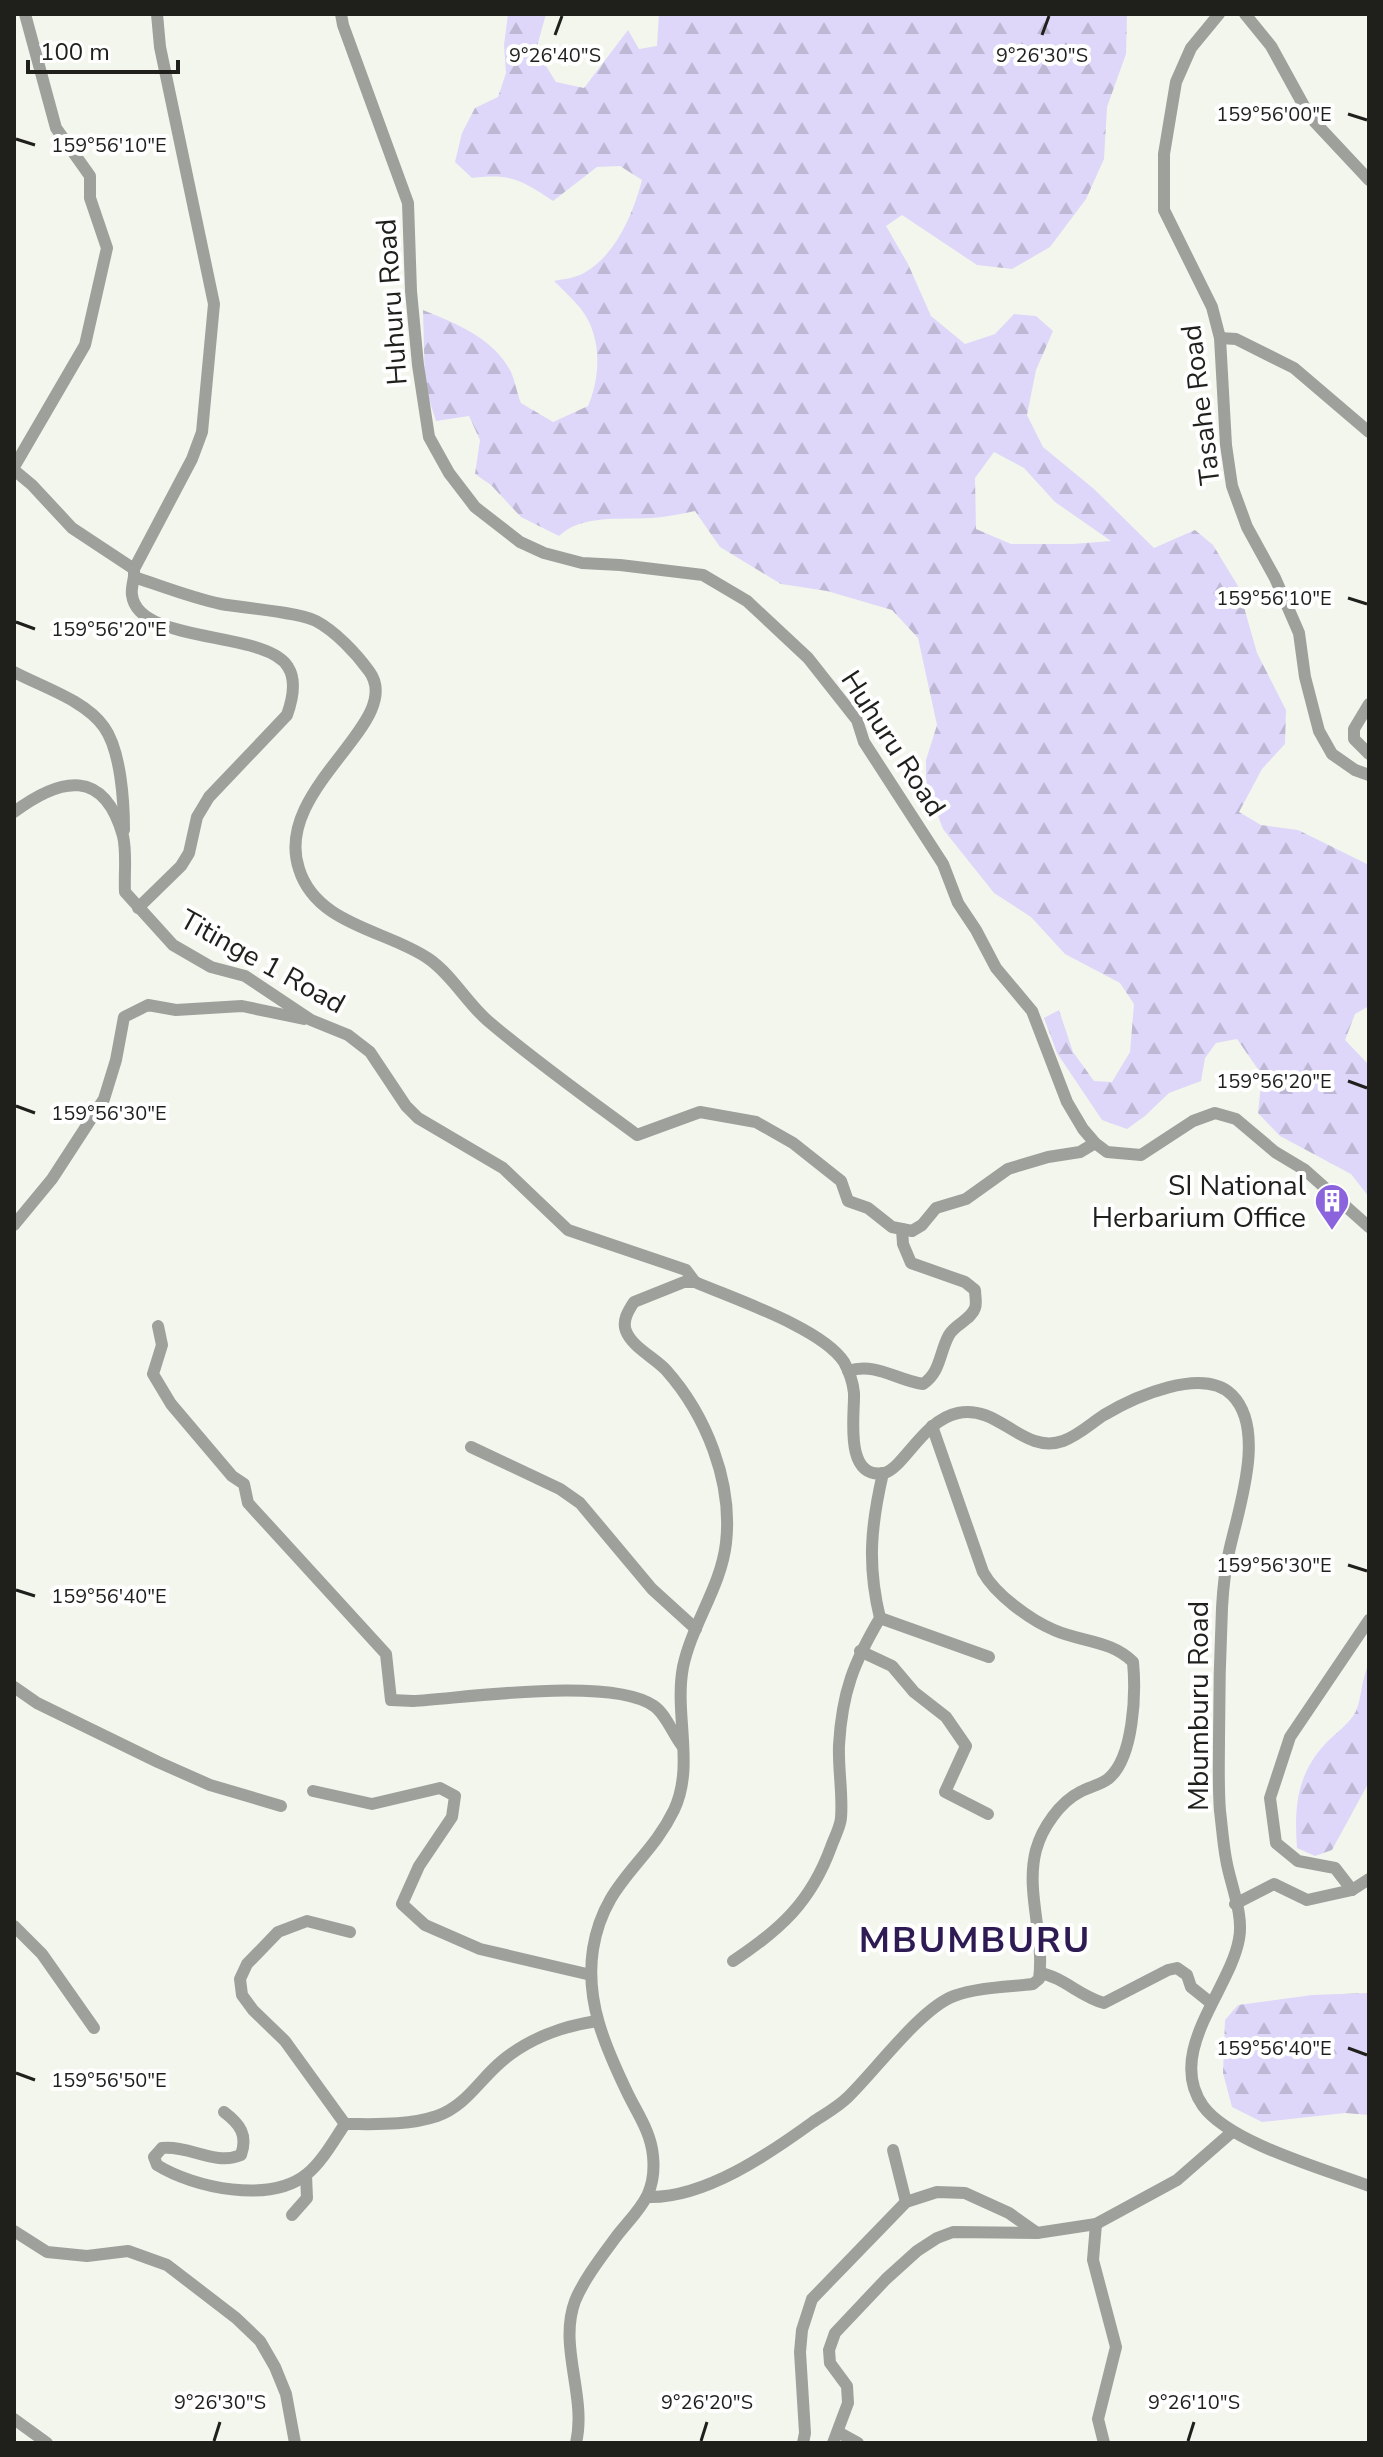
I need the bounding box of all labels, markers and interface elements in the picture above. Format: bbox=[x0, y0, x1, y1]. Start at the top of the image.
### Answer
scale bar bbox=[28, 24, 178, 74]
text: 100 m bbox=[40, 36, 110, 68]
text: 9°26'40"S bbox=[509, 42, 601, 69]
text: 9°26'30"S bbox=[996, 42, 1088, 69]
text: 159°56'00"E bbox=[1216, 101, 1332, 128]
text: 159°56'10"E bbox=[51, 132, 167, 159]
street label: Huhuru Road bbox=[367, 217, 417, 386]
street label: Tasahe Road bbox=[1172, 323, 1230, 487]
text: 159°56'10"E bbox=[1216, 585, 1332, 612]
text: 159°56'20"E bbox=[51, 616, 167, 643]
street label: Huhuru Road bbox=[832, 663, 954, 824]
street label: Titinge 1 Road bbox=[173, 901, 352, 1023]
text: 159°56'20"E bbox=[1216, 1068, 1332, 1095]
text: 159°56'30"E bbox=[51, 1100, 167, 1127]
place label: SI National Herbarium Office bbox=[1092, 1167, 1307, 1237]
building icon: SI National Herbarium Office bbox=[1313, 1182, 1351, 1232]
text: 159°56'30"E bbox=[1216, 1552, 1332, 1579]
text: 159°56'40"E bbox=[51, 1583, 167, 1610]
street label: Mbumburu Road bbox=[1180, 1601, 1218, 1811]
district label: MBUMBURU bbox=[859, 1916, 1091, 1965]
text: 159°56'40"E bbox=[1216, 2035, 1332, 2062]
text: 159°56'50"E bbox=[51, 2067, 167, 2094]
text: 9°26'30"S bbox=[174, 2389, 266, 2416]
text: 9°26'20"S bbox=[661, 2389, 753, 2416]
text: 9°26'10"S bbox=[1148, 2389, 1240, 2416]

